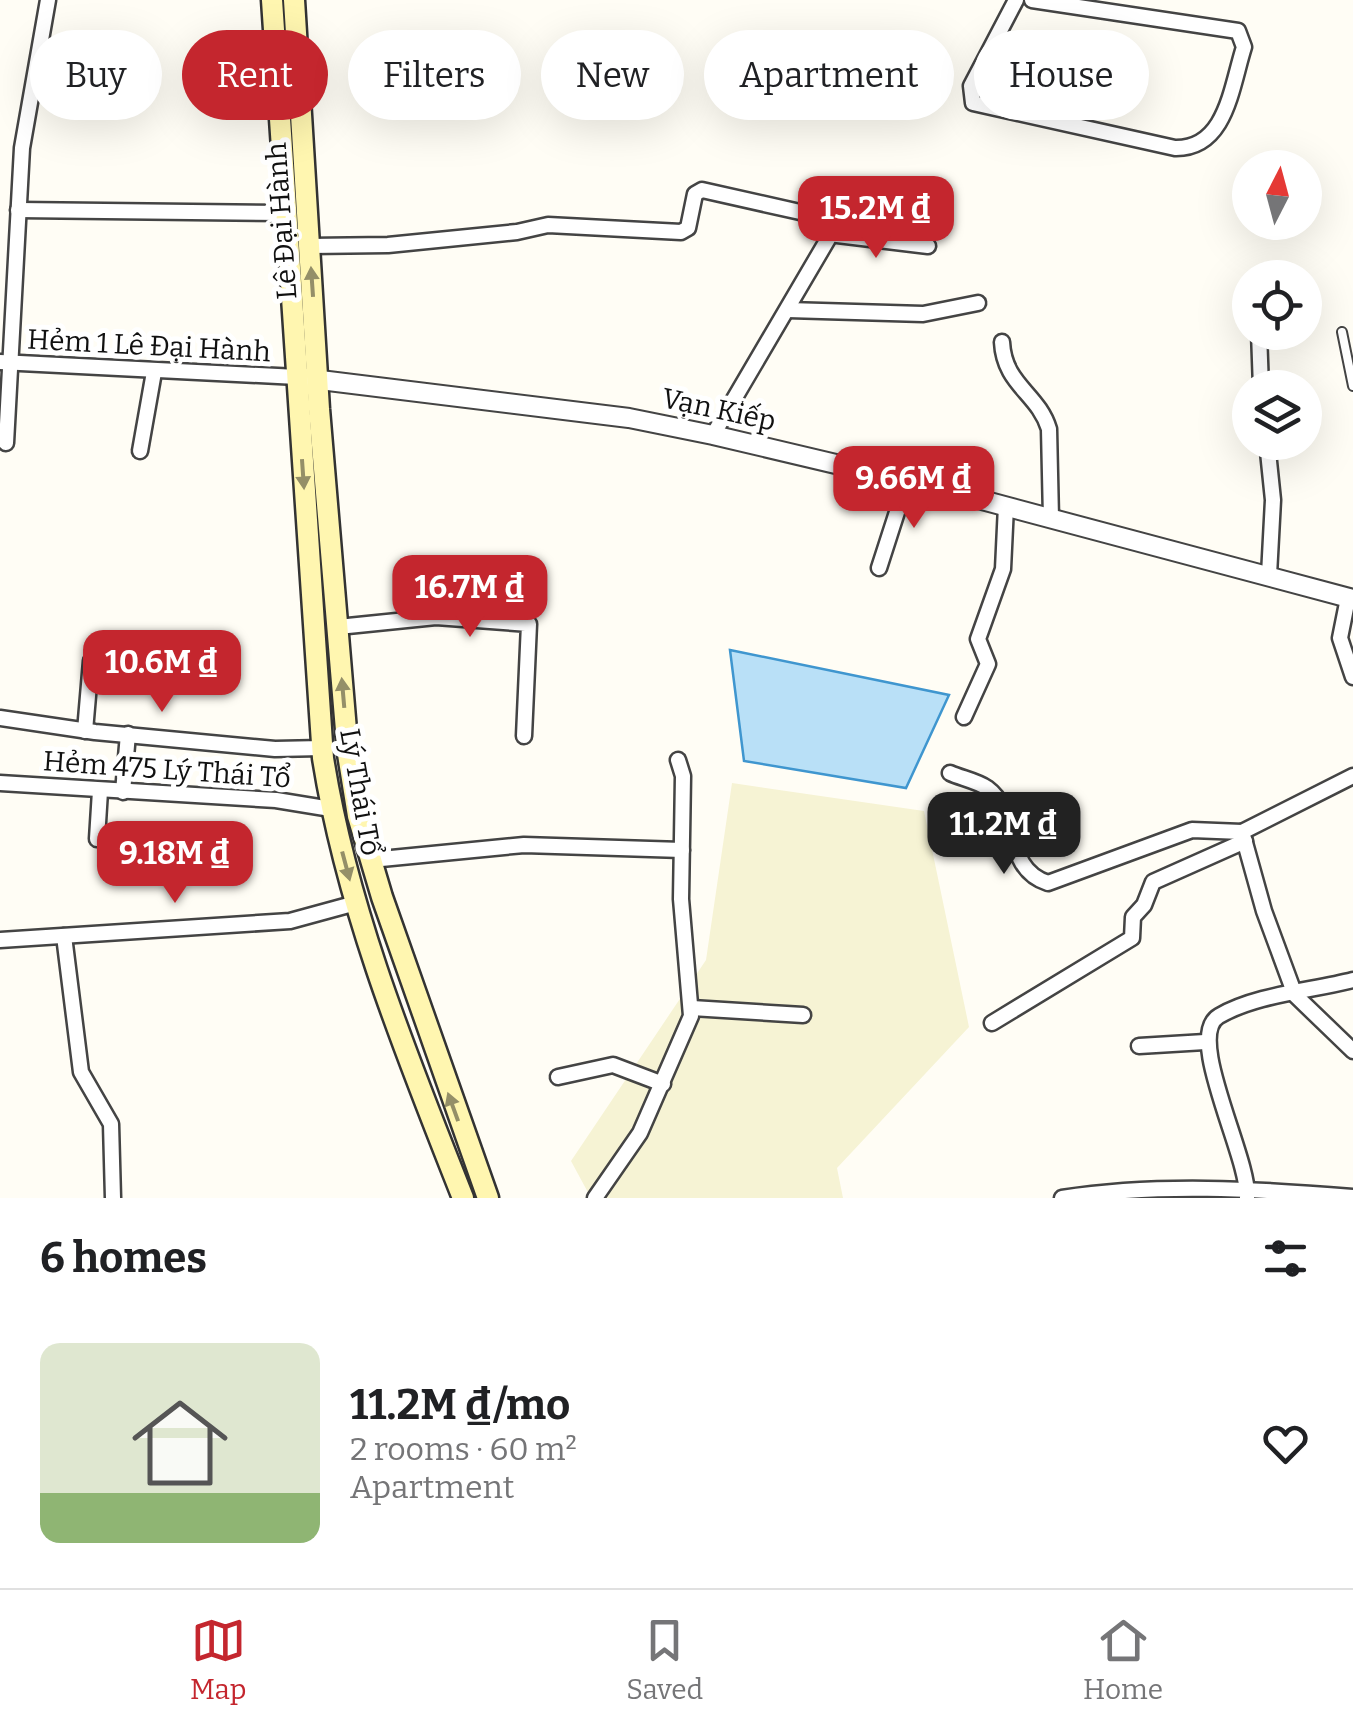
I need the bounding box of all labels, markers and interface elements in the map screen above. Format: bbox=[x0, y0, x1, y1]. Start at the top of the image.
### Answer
chip: Buy bbox=[30, 30, 162, 120]
chip: Rent bbox=[182, 30, 328, 120]
chip: Filters bbox=[348, 30, 521, 120]
chip: New bbox=[541, 30, 684, 120]
chip: Apartment bbox=[704, 30, 954, 120]
chip: House bbox=[974, 30, 1149, 120]
street label: Lê Đại Hành bbox=[260, 141, 303, 301]
north arrow bbox=[1232, 150, 1322, 240]
map controls bbox=[1232, 150, 1322, 460]
pin: 15.2M ₫ bbox=[784, 176, 968, 261]
text: 15.2M ₫ bbox=[820, 189, 932, 227]
button: locate bbox=[1232, 260, 1322, 350]
one-way arrow bbox=[304, 266, 320, 298]
street label: Hẻm 1 Lê Đại Hành bbox=[26, 323, 271, 368]
button: layers bbox=[1232, 370, 1322, 460]
street label: Vạn Kiếp bbox=[659, 381, 779, 438]
pin: 9.66M ₫ bbox=[822, 446, 1006, 531]
one-way arrow bbox=[296, 459, 312, 491]
text: 9.66M ₫ bbox=[855, 459, 973, 497]
pin: 16.7M ₫ bbox=[378, 555, 562, 640]
text: 16.7M ₫ bbox=[414, 568, 526, 606]
pin: 10.6M ₫ bbox=[70, 630, 254, 715]
text: 10.6M ₫ bbox=[105, 643, 219, 681]
one-way arrow bbox=[335, 677, 351, 708]
street label: Lý Thái Tổ bbox=[333, 726, 388, 858]
street label: Hẻm 475 Lý Thái Tổ bbox=[42, 744, 292, 795]
pin: 11.2M ₫ bbox=[912, 792, 1096, 877]
text: 11.2M ₫ bbox=[949, 805, 1059, 843]
pin: 9.18M ₫ bbox=[83, 821, 267, 906]
text: 9.18M ₫ bbox=[119, 834, 231, 872]
one-way arrow bbox=[338, 851, 354, 882]
one-way arrow bbox=[444, 1092, 459, 1122]
icon: filters bbox=[1258, 1231, 1313, 1286]
text: 6 homes bbox=[40, 1233, 207, 1283]
text: 11.2M ₫/mo bbox=[350, 1380, 570, 1430]
icon: home bbox=[120, 1383, 240, 1503]
icon: heart bbox=[1258, 1416, 1313, 1471]
text: 2 rooms · 60 m² bbox=[350, 1430, 577, 1468]
text: Apartment bbox=[350, 1468, 514, 1506]
tab: Map bbox=[190, 1613, 246, 1706]
tab: Saved bbox=[626, 1613, 703, 1706]
tab: Home bbox=[1083, 1613, 1163, 1706]

